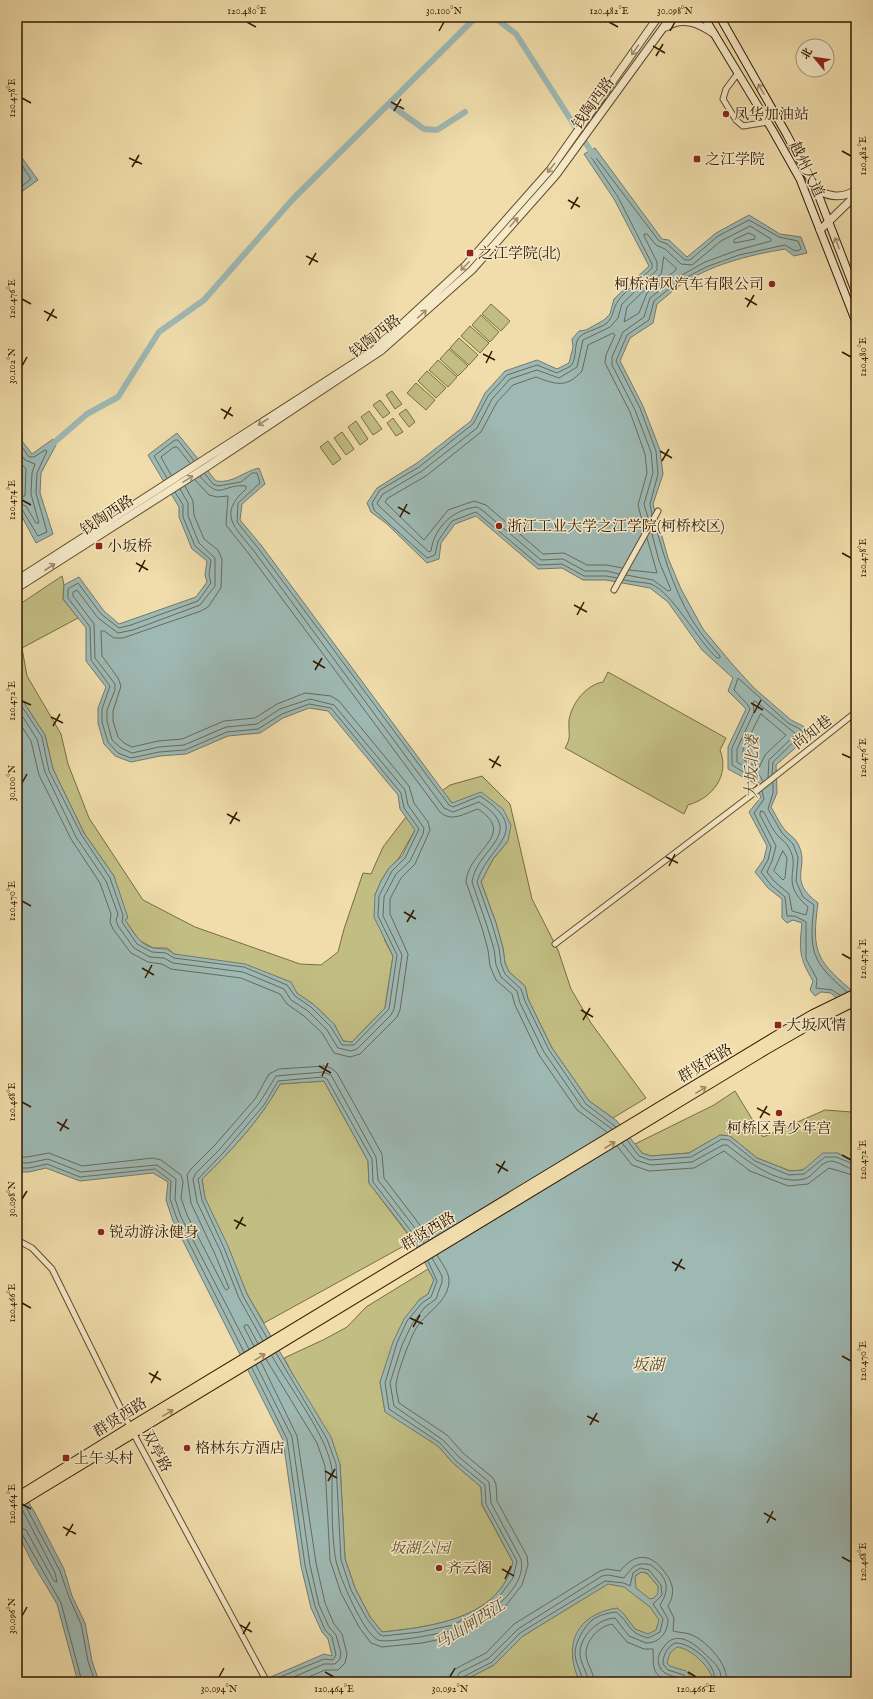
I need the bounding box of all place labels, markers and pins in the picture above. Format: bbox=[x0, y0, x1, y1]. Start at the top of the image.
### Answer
place label: 凤华加油站 bbox=[734, 105, 809, 124]
marker: 凤华加油站 bbox=[721, 109, 731, 119]
place label: 之江学院 bbox=[705, 150, 765, 169]
marker: 之江学院 bbox=[692, 154, 702, 164]
place label: 之江学院(北) bbox=[478, 244, 561, 263]
marker: 之江学院(北) bbox=[465, 248, 475, 258]
place label: 柯桥清风汽车有限公司 bbox=[614, 275, 764, 294]
marker: 柯桥清风汽车有限公司 bbox=[767, 279, 777, 289]
place label: 浙江工业大学之江学院(柯桥校区) bbox=[507, 517, 725, 536]
marker: 浙江工业大学之江学院(柯桥校区) bbox=[494, 521, 504, 531]
place label: 小坂桥 bbox=[107, 537, 152, 556]
marker: 小坂桥 bbox=[94, 541, 104, 551]
place label: 大坂风情 bbox=[786, 1016, 846, 1035]
marker: 大坂风情 bbox=[773, 1020, 783, 1030]
marker: 柯桥区青少年宫 bbox=[774, 1108, 784, 1118]
place label: 柯桥区青少年宫 bbox=[726, 1119, 832, 1138]
place label: 锐动游泳健身 bbox=[109, 1223, 199, 1242]
marker: 锐动游泳健身 bbox=[96, 1227, 106, 1237]
place label: 格林东方酒店 bbox=[195, 1439, 285, 1458]
marker: 格林东方酒店 bbox=[182, 1443, 192, 1453]
place label: 上午头村 bbox=[74, 1449, 134, 1468]
marker: 上午头村 bbox=[61, 1453, 71, 1463]
place label: 齐云阁 bbox=[447, 1559, 492, 1578]
marker: 齐云阁 bbox=[434, 1563, 444, 1573]

